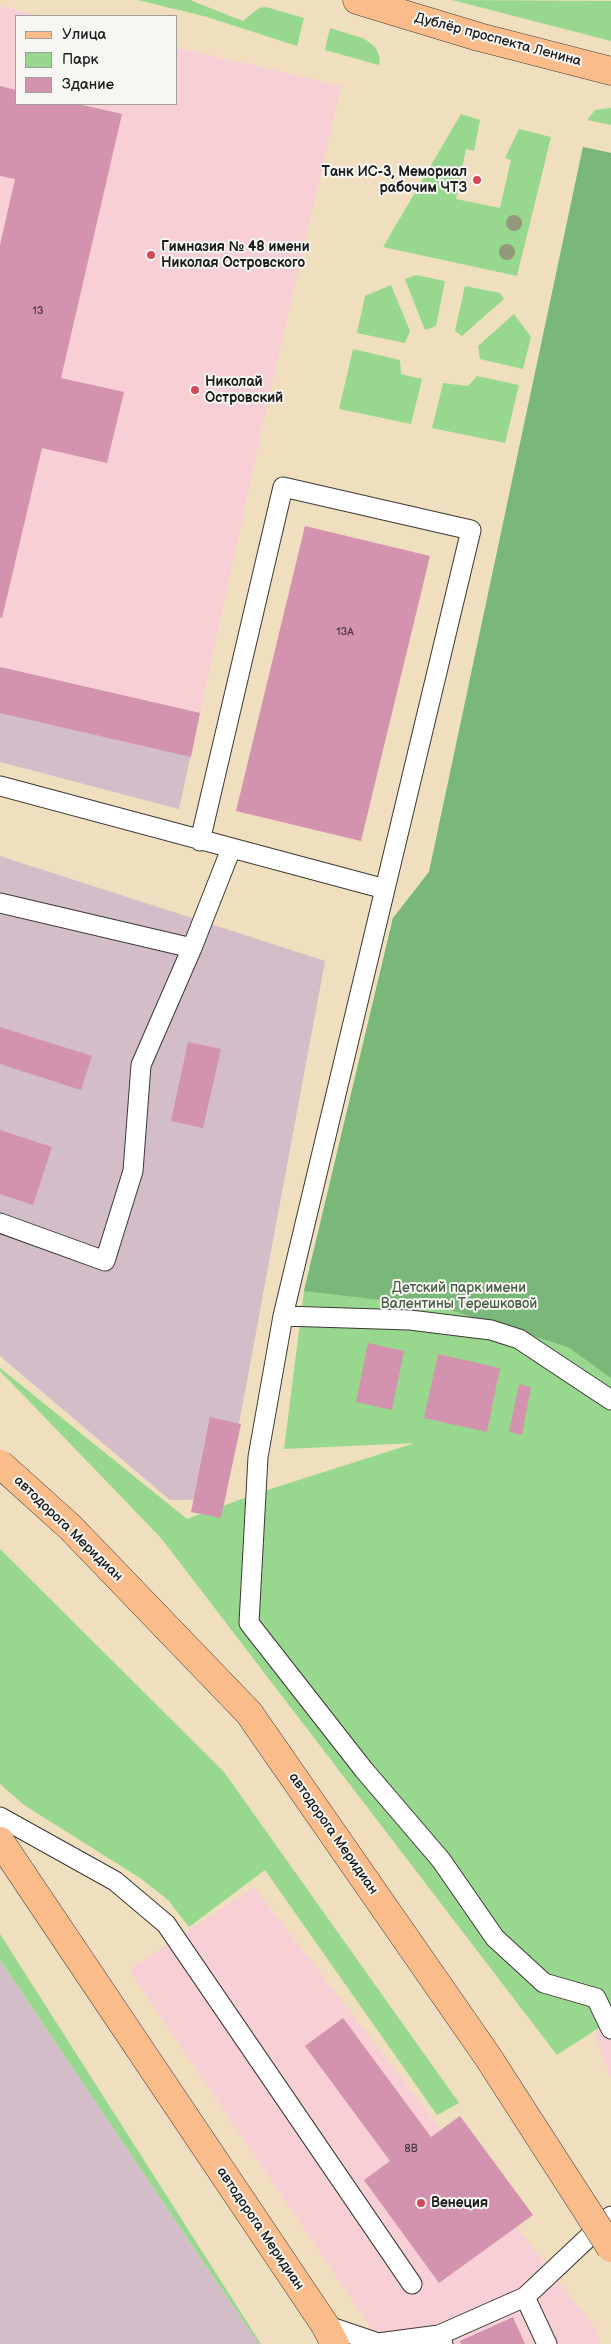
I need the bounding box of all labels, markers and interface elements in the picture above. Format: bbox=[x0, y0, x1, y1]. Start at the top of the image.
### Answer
street label: Дублёр проспекта Ленина bbox=[413, 10, 583, 70]
legend bbox=[15, 15, 178, 105]
text: Улица bbox=[62, 25, 106, 44]
text: Парк bbox=[62, 50, 99, 69]
text: Здание bbox=[62, 75, 114, 94]
place label: Танк ИС-3, Мемориал рабочим ЧТЗ bbox=[322, 164, 467, 196]
marker: Танк ИС-3, Мемориал рабочим ЧТЗ bbox=[471, 174, 483, 186]
place label: Гимназия № 48 имени Николая Островского bbox=[161, 239, 310, 272]
marker: Гимназия № 48 имени Николая Островского bbox=[145, 249, 157, 261]
house number: 13 bbox=[32, 304, 44, 318]
place label: Николай Островский bbox=[205, 374, 283, 407]
marker: Николай Островский bbox=[189, 384, 201, 396]
house number: 13А bbox=[336, 625, 354, 639]
park label: Детский парк имени Валентины Терешковой bbox=[381, 1280, 537, 1312]
street label: автодорога Меридиан bbox=[10, 1473, 126, 1585]
street label: автодорога Меридиан bbox=[285, 1770, 381, 1898]
house number: 8В bbox=[404, 2142, 418, 2156]
street label: автодорога Меридиан bbox=[213, 2164, 307, 2294]
place label: Венеция bbox=[431, 2195, 488, 2211]
marker: Венеция bbox=[415, 2197, 427, 2209]

